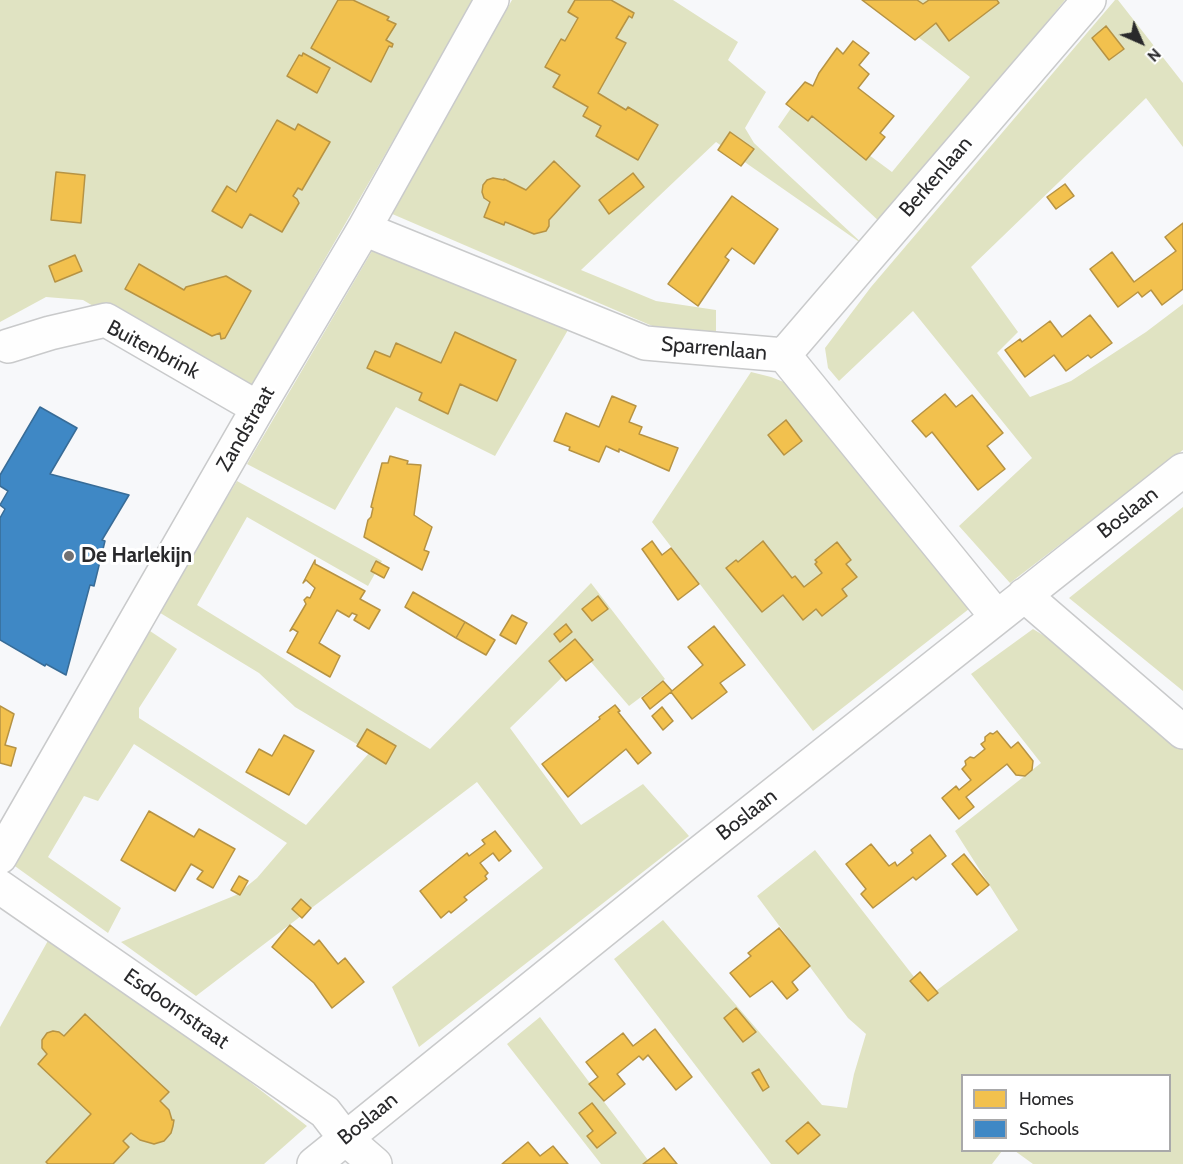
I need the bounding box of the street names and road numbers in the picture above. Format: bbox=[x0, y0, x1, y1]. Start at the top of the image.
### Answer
street label: Berkenlaan bbox=[894, 132, 978, 222]
street label: Buitenbrink bbox=[102, 315, 204, 385]
street label: Sparrenlaan bbox=[660, 332, 768, 366]
street label: Zandstraat bbox=[212, 382, 280, 476]
street label: Boslaan bbox=[1093, 482, 1163, 544]
street label: Boslaan bbox=[712, 784, 782, 846]
street label: Esdoornstraat bbox=[119, 964, 233, 1054]
street label: Boslaan bbox=[333, 1087, 403, 1151]

